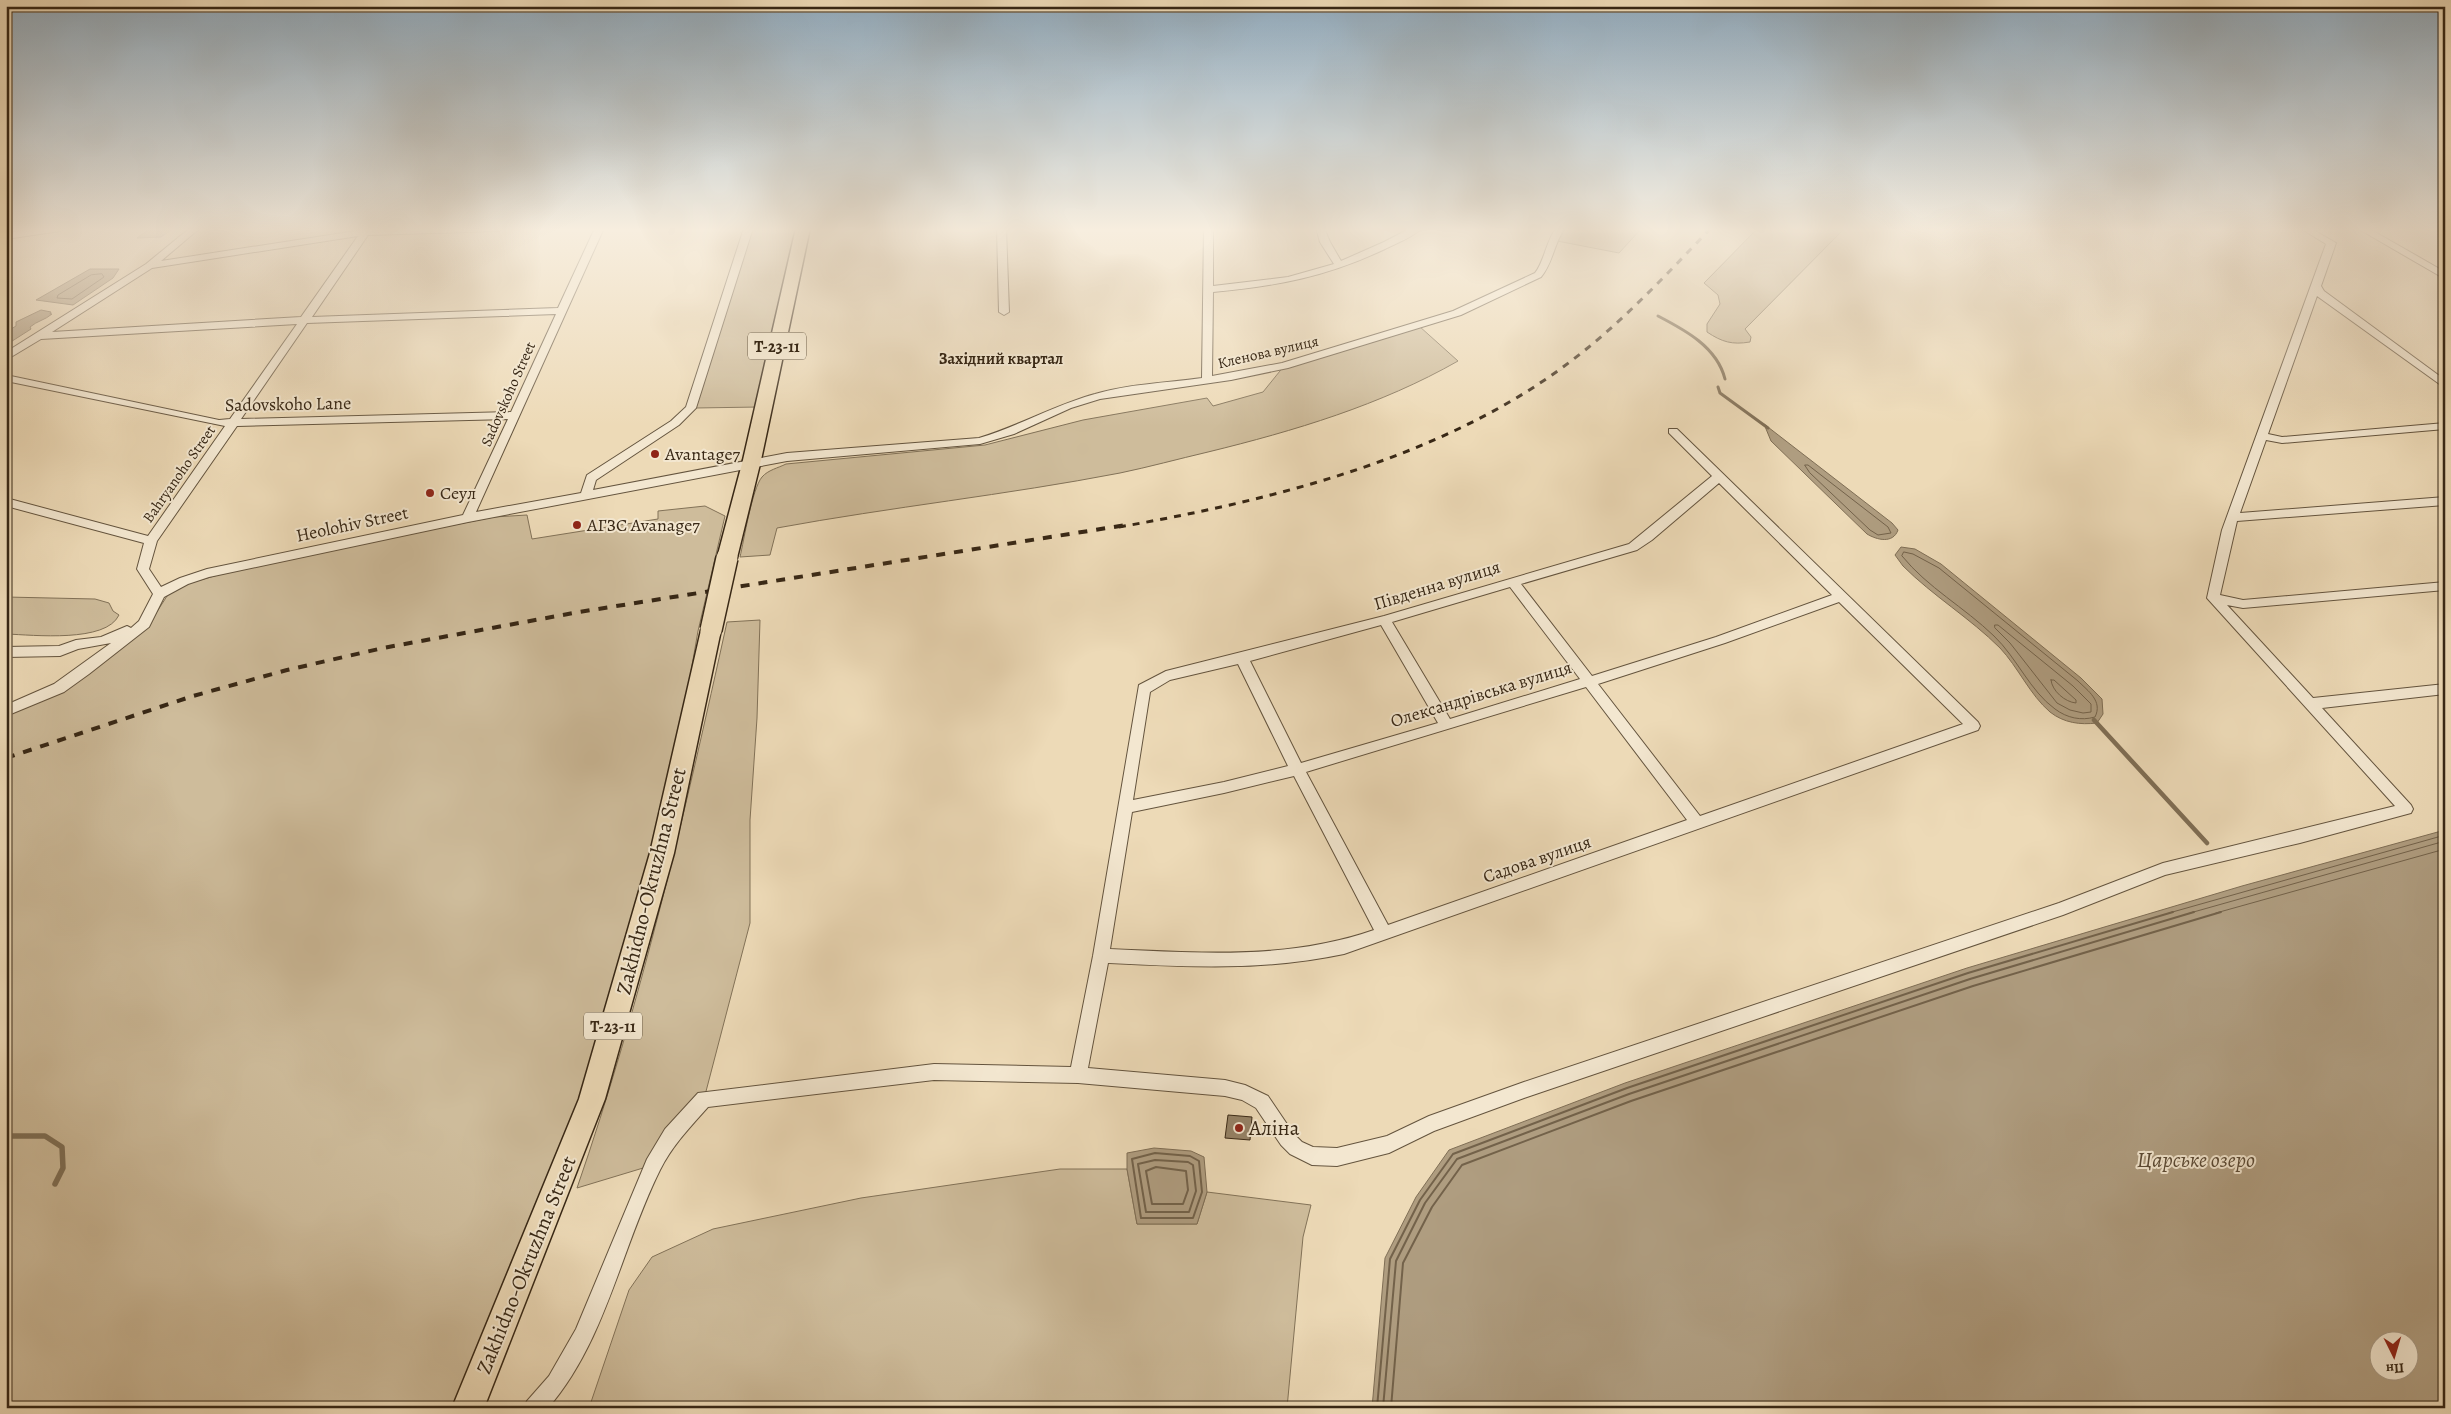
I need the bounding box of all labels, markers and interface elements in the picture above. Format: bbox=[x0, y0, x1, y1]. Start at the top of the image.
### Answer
street label: Кленова вулиця bbox=[1216, 331, 1320, 373]
road number: Т-23-11 bbox=[748, 332, 806, 360]
street label: Sadovskoho Street bbox=[476, 338, 540, 449]
district label: Західний квартал bbox=[939, 348, 1063, 370]
street label: Sadovskoho Lane bbox=[225, 391, 351, 417]
street label: Bahryanoho Street bbox=[138, 421, 220, 527]
place label: Avantage7 bbox=[664, 442, 741, 466]
marker: Avantage7 bbox=[649, 448, 661, 460]
place label: Сеул bbox=[440, 481, 476, 505]
marker: Сеул bbox=[424, 487, 436, 499]
street label: Heolohiv Street bbox=[294, 500, 410, 548]
place label: АГЗС Avanage7 bbox=[586, 513, 700, 537]
marker: АГЗС Avanage7 bbox=[571, 519, 583, 531]
street label: Південна вулиця bbox=[1371, 554, 1503, 616]
street label: Олександрівська вулиця bbox=[1387, 655, 1575, 733]
street label: Zakhidno-Okruzhna Street bbox=[609, 765, 693, 997]
street label: Садова вулиця bbox=[1480, 829, 1594, 889]
road number: Т-23-11 bbox=[584, 1012, 642, 1040]
place label: Аліна bbox=[1248, 1114, 1300, 1142]
marker: Аліна bbox=[1233, 1122, 1245, 1134]
water label: Царське озеро bbox=[2137, 1145, 2255, 1175]
street label: Zakhidno-Okruzhna Street bbox=[469, 1152, 583, 1378]
north arrow bbox=[2368, 1332, 2418, 1382]
text: Пн bbox=[2385, 1358, 2405, 1379]

